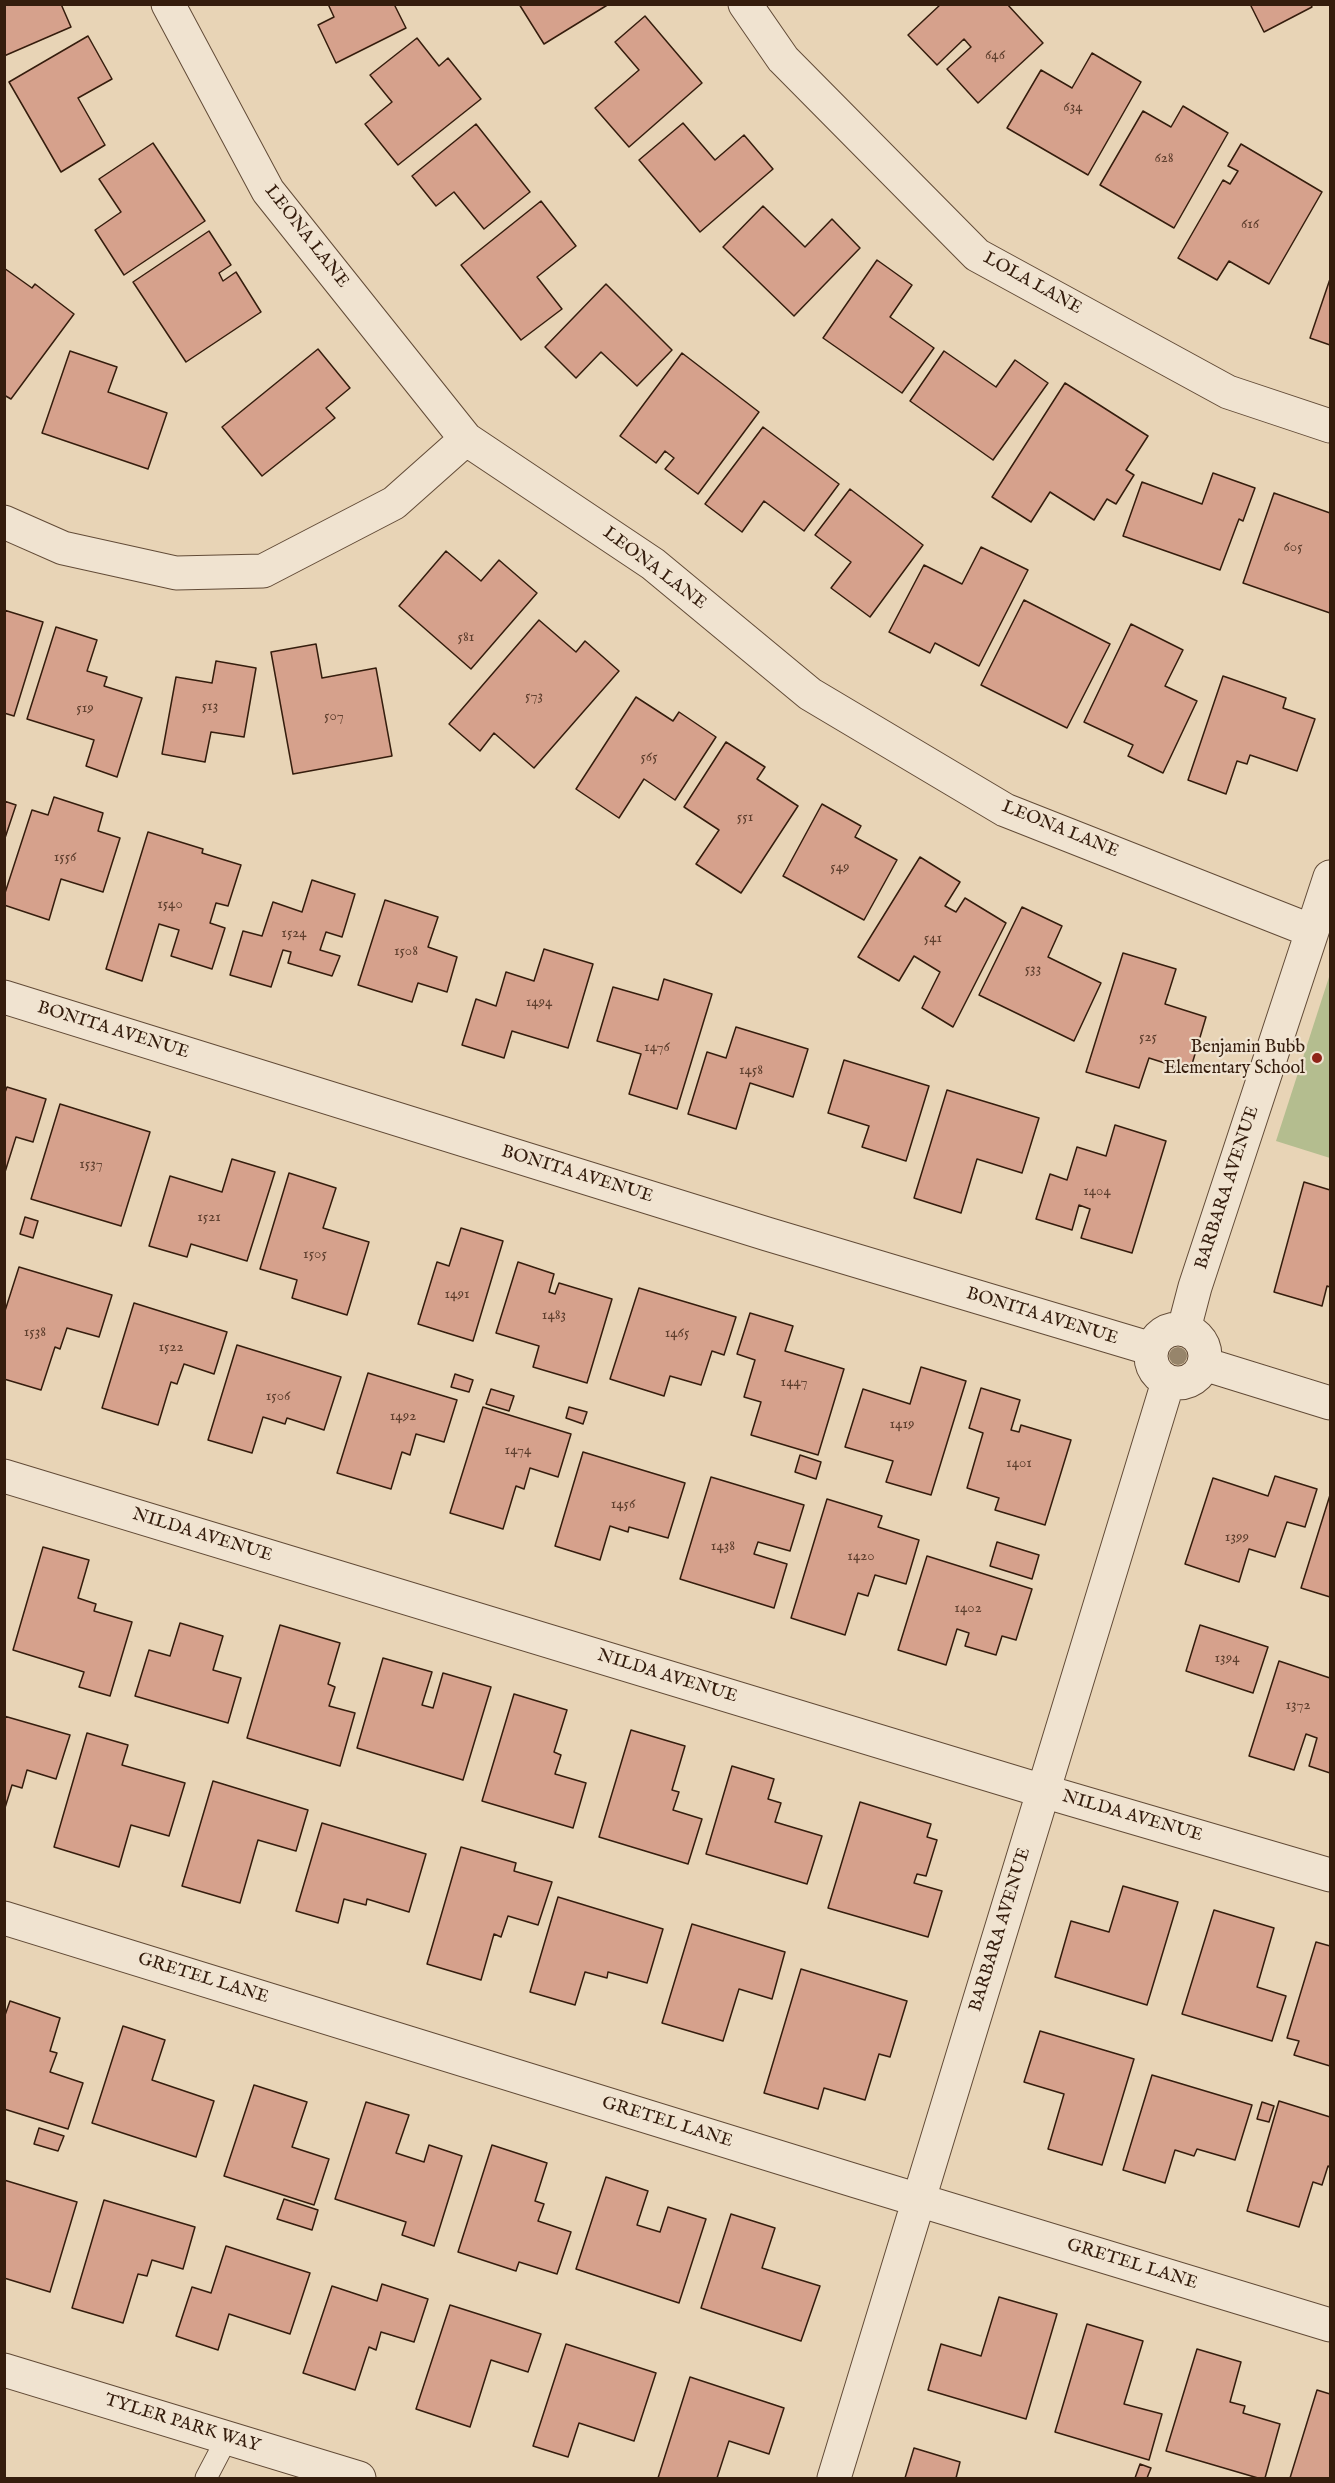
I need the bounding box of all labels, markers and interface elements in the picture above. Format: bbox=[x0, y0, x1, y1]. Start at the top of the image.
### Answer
house number: 646 bbox=[985, 47, 1005, 65]
house number: 634 bbox=[1063, 99, 1083, 117]
house number: 628 bbox=[1154, 150, 1174, 168]
street label: LEONA LANE bbox=[259, 181, 353, 293]
house number: 616 bbox=[1241, 216, 1259, 234]
street label: LOLA LANE bbox=[979, 248, 1085, 320]
street label: LEONA LANE bbox=[598, 523, 710, 615]
house number: 605 bbox=[1283, 539, 1303, 557]
house number: 581 bbox=[458, 629, 474, 647]
house number: 573 bbox=[525, 688, 543, 706]
house number: 513 bbox=[202, 698, 218, 716]
house number: 519 bbox=[76, 700, 94, 718]
house number: 507 bbox=[324, 708, 344, 726]
house number: 565 bbox=[640, 749, 658, 767]
street label: LEONA LANE bbox=[998, 797, 1122, 863]
house number: 551 bbox=[737, 809, 753, 827]
house number: 1556 bbox=[54, 849, 76, 867]
house number: 549 bbox=[830, 859, 850, 877]
house number: 1540 bbox=[157, 896, 183, 914]
house number: 1524 bbox=[281, 925, 307, 943]
house number: 541 bbox=[924, 930, 942, 948]
house number: 1508 bbox=[394, 943, 418, 961]
house number: 533 bbox=[1025, 961, 1041, 979]
house number: 1494 bbox=[526, 994, 552, 1012]
street label: BONITA AVENUE bbox=[35, 998, 191, 1064]
house number: 525 bbox=[1139, 1029, 1157, 1047]
place label: Benjamin Bubb Elementary School bbox=[1164, 1037, 1305, 1080]
house number: 1476 bbox=[644, 1039, 670, 1057]
marker: Benjamin Bubb Elementary School bbox=[1310, 1051, 1324, 1065]
house number: 1458 bbox=[739, 1062, 763, 1080]
street label: BARBARA AVENUE bbox=[1191, 1104, 1265, 1272]
street label: BONITA AVENUE bbox=[499, 1142, 655, 1208]
house number: 1537 bbox=[79, 1156, 103, 1174]
house number: 1404 bbox=[1083, 1183, 1111, 1201]
house number: 1521 bbox=[197, 1209, 221, 1227]
house number: 1505 bbox=[303, 1246, 327, 1264]
street label: BONITA AVENUE bbox=[964, 1284, 1120, 1350]
house number: 1491 bbox=[444, 1286, 470, 1304]
house number: 1483 bbox=[542, 1307, 566, 1325]
house number: 1538 bbox=[24, 1324, 46, 1342]
house number: 1465 bbox=[665, 1325, 689, 1343]
house number: 1522 bbox=[158, 1339, 184, 1357]
house number: 1447 bbox=[781, 1374, 807, 1392]
house number: 1506 bbox=[266, 1388, 290, 1406]
house number: 1492 bbox=[390, 1408, 416, 1426]
house number: 1419 bbox=[889, 1416, 915, 1434]
house number: 1474 bbox=[505, 1442, 531, 1460]
house number: 1401 bbox=[1006, 1455, 1032, 1473]
house number: 1456 bbox=[611, 1496, 635, 1514]
street label: NILDA AVENUE bbox=[129, 1504, 275, 1568]
house number: 1399 bbox=[1225, 1529, 1249, 1547]
house number: 1438 bbox=[711, 1538, 735, 1556]
house number: 1420 bbox=[847, 1548, 875, 1566]
house number: 1402 bbox=[954, 1600, 982, 1618]
street label: NILDA AVENUE bbox=[594, 1645, 740, 1709]
house number: 1394 bbox=[1215, 1650, 1239, 1668]
house number: 1372 bbox=[1285, 1697, 1311, 1715]
street label: NILDA AVENUE bbox=[1059, 1787, 1205, 1847]
street label: BARBARA AVENUE bbox=[966, 1845, 1036, 2015]
street label: GRETEL LANE bbox=[135, 1949, 271, 2009]
street label: GRETEL LANE bbox=[599, 2093, 735, 2153]
street label: GRETEL LANE bbox=[1064, 2235, 1200, 2295]
street label: TYLER PARK WAY bbox=[102, 2390, 262, 2458]

